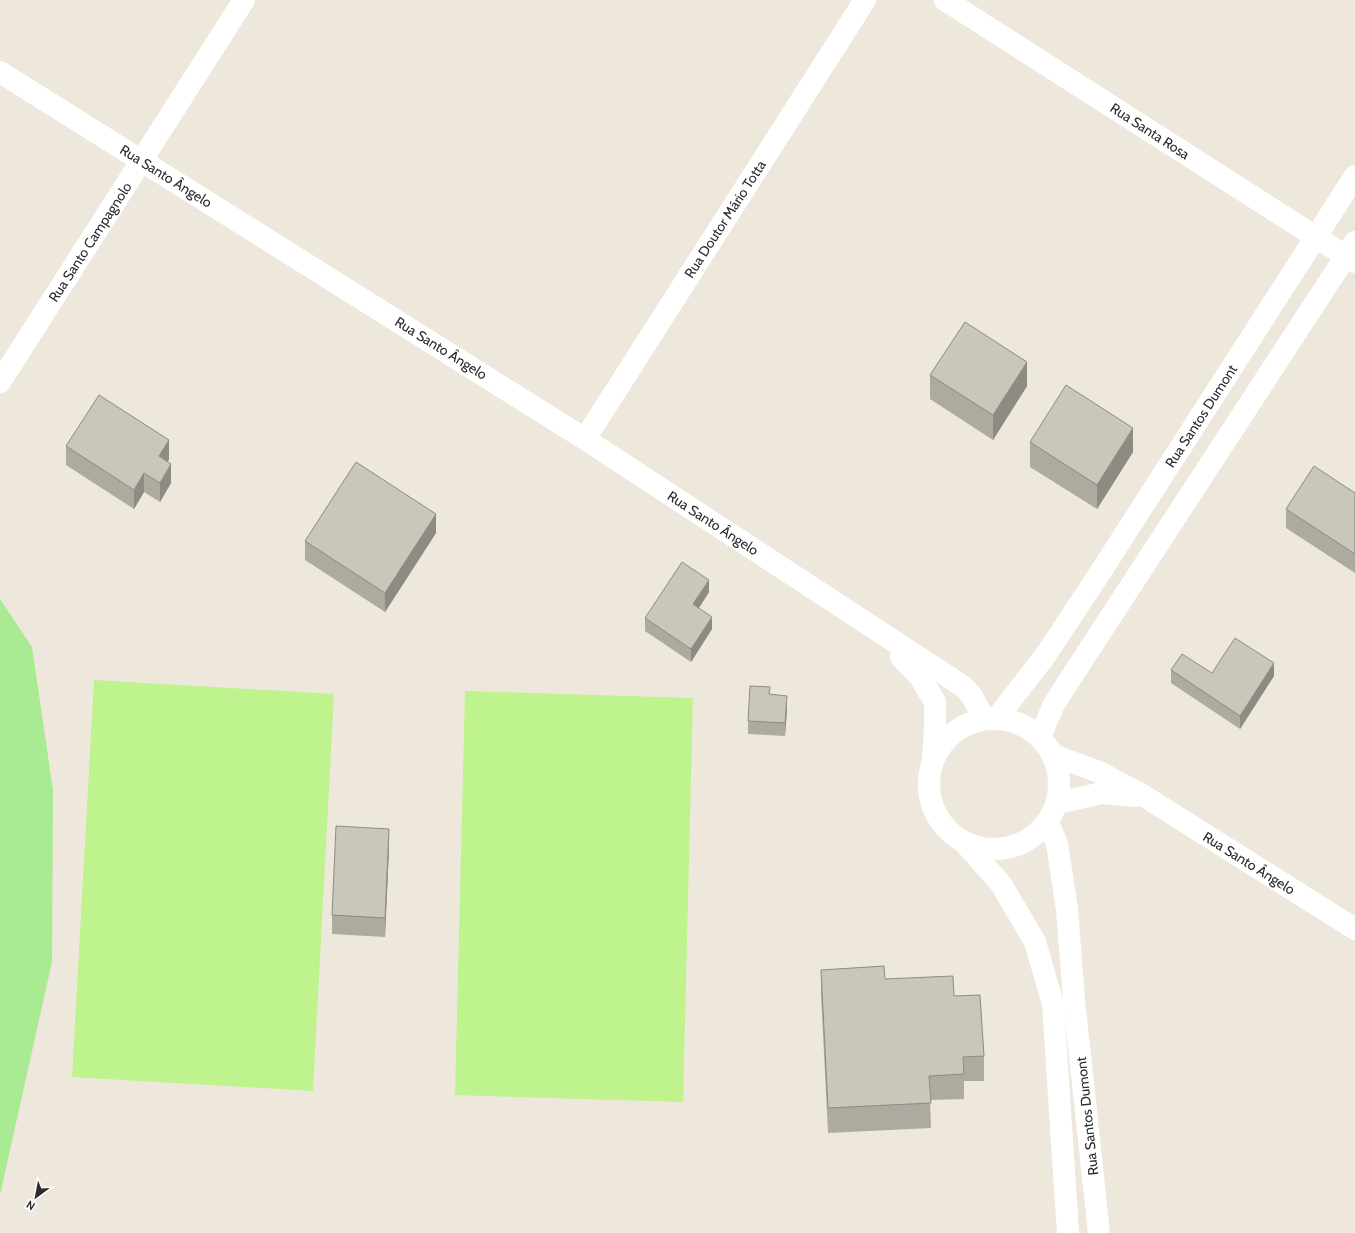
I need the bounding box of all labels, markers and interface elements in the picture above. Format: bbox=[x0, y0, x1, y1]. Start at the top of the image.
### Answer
street label: Rua Santa Rosa bbox=[1107, 99, 1193, 163]
street label: Rua Santo Ângelo bbox=[117, 141, 216, 212]
street label: Rua Doutor Mário Totta bbox=[680, 156, 770, 281]
street label: Rua Santo Campagnolo bbox=[45, 178, 136, 305]
street label: Rua Santo Ângelo bbox=[392, 313, 491, 384]
street label: Rua Santos Dumont bbox=[1161, 361, 1241, 471]
street label: Rua Santo Ângelo bbox=[664, 487, 762, 559]
street label: Rua Santo Ângelo bbox=[1200, 828, 1299, 899]
street label: Rua Santos Dumont bbox=[1072, 1055, 1102, 1176]
north arrow bbox=[16, 1177, 56, 1217]
text: N bbox=[24, 1197, 38, 1213]

